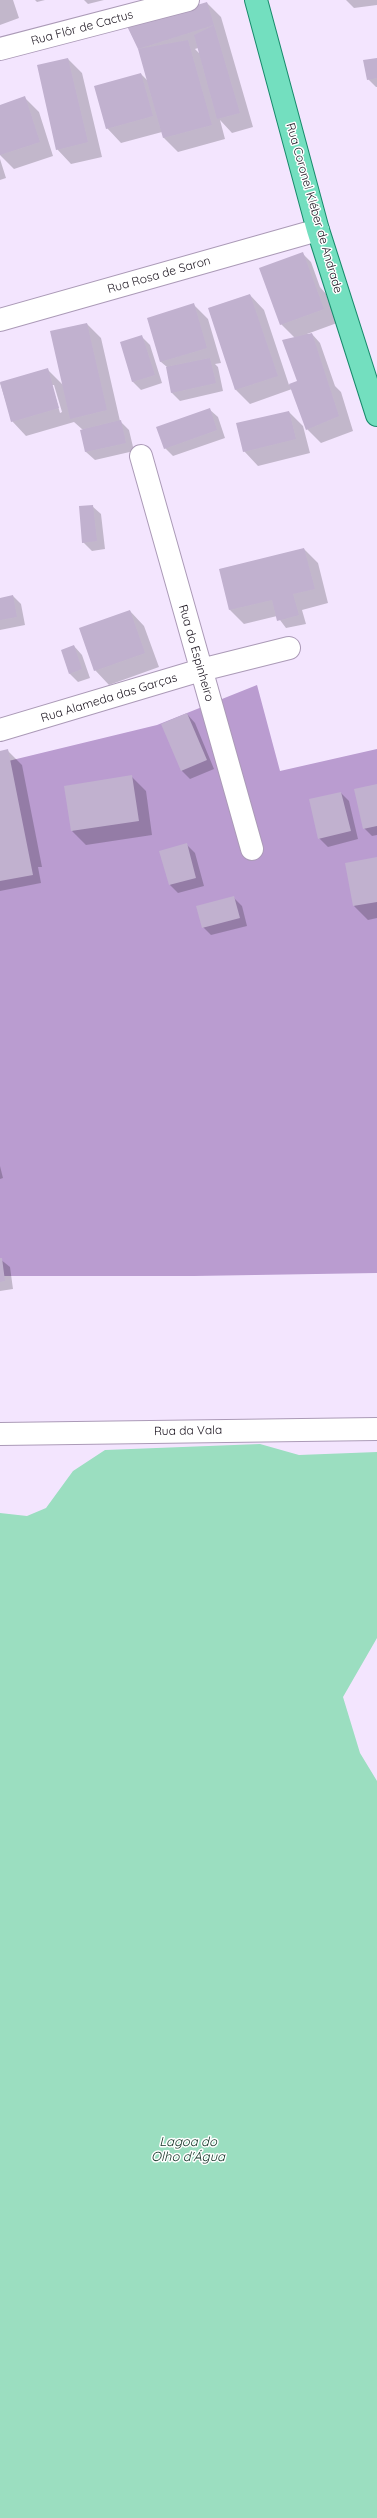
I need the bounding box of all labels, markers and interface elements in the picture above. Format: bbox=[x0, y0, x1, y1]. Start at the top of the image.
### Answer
street label: Rua Flôr de Cactus bbox=[29, 7, 135, 49]
street label: Rua Coronel Kléber de Andrade bbox=[283, 121, 345, 295]
street label: Rua Rosa de Saron bbox=[106, 253, 212, 297]
street label: Rua do Espinheiro bbox=[175, 603, 217, 703]
street label: Rua Alameda das Garças bbox=[39, 670, 179, 726]
street label: Rua da Vala bbox=[154, 1423, 222, 1439]
water label: Lagoa do Olho d'Água bbox=[151, 2134, 225, 2165]

